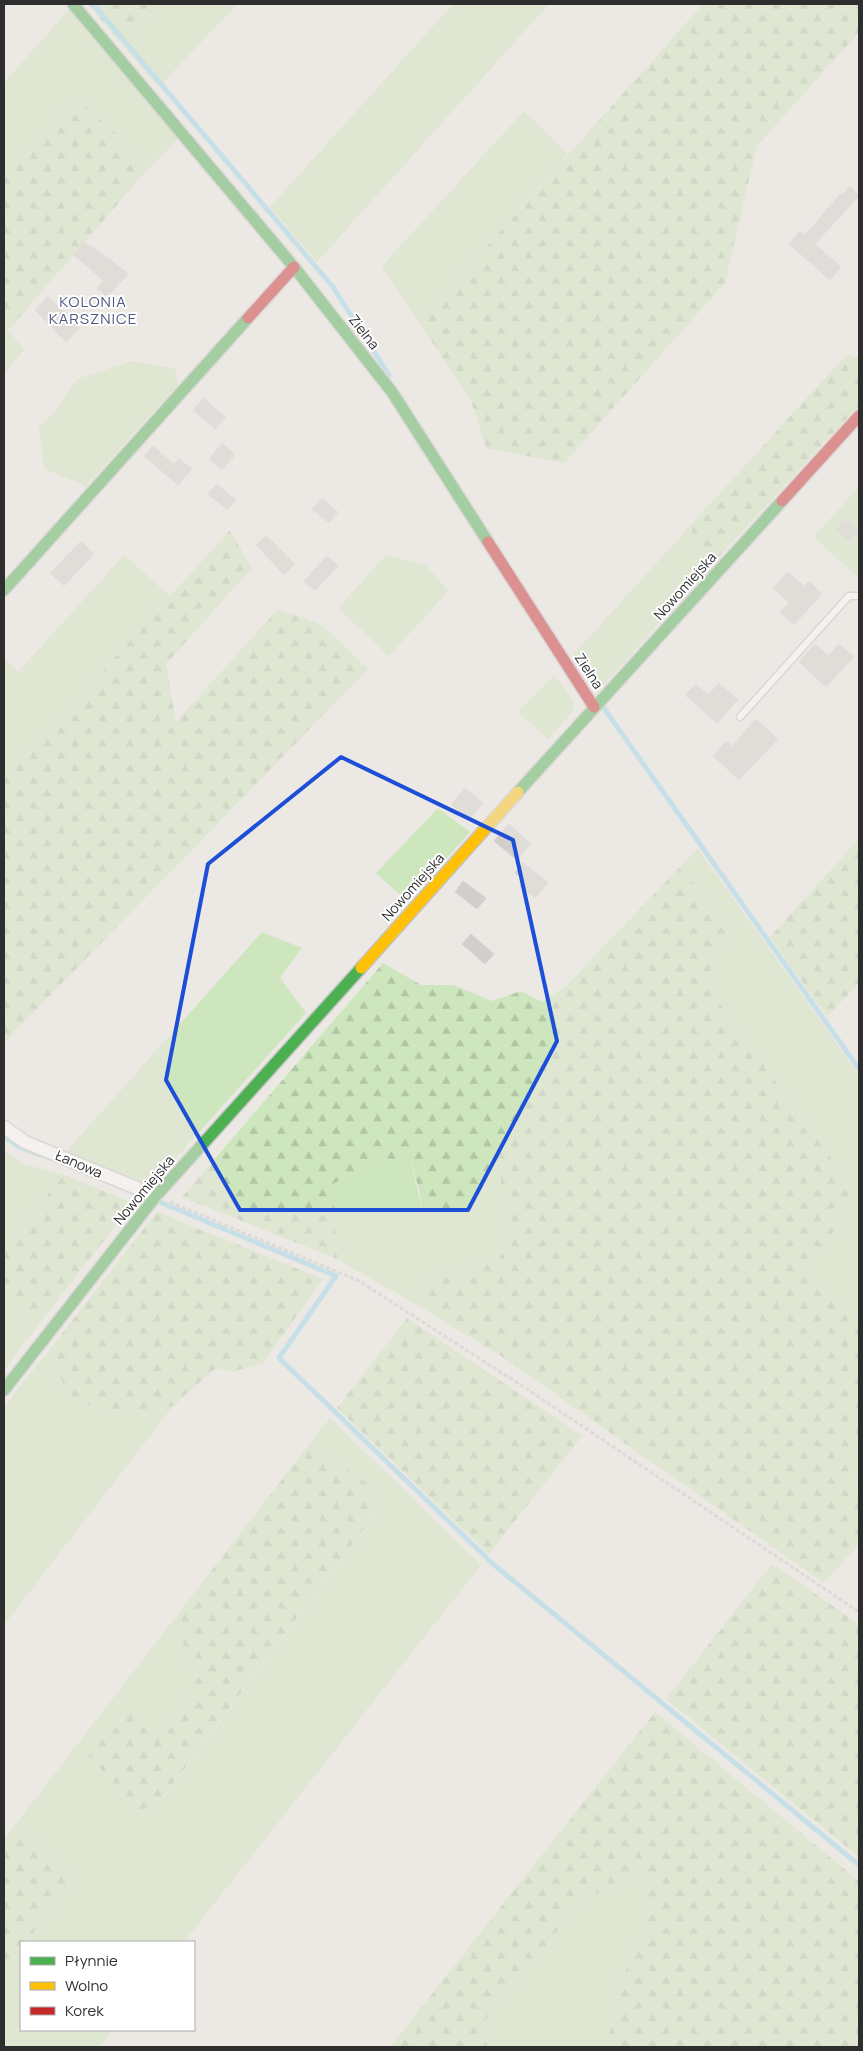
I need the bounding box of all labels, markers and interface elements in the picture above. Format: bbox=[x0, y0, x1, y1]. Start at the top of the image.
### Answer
district label: KOLONIA KARSZNICE bbox=[49, 291, 137, 329]
street label: Zielna bbox=[345, 310, 384, 353]
street label: Nowomiejska bbox=[649, 548, 720, 624]
street label: Zielna bbox=[571, 649, 608, 692]
street label: Nowomiejska bbox=[377, 849, 448, 925]
street label: Łanowa bbox=[53, 1145, 106, 1182]
street label: Nowomiejska bbox=[109, 1151, 178, 1228]
legend bbox=[20, 1941, 195, 2031]
text: Płynnie bbox=[65, 1950, 118, 1971]
text: Wolno bbox=[65, 1975, 108, 1996]
text: Korek bbox=[65, 2000, 104, 2021]

